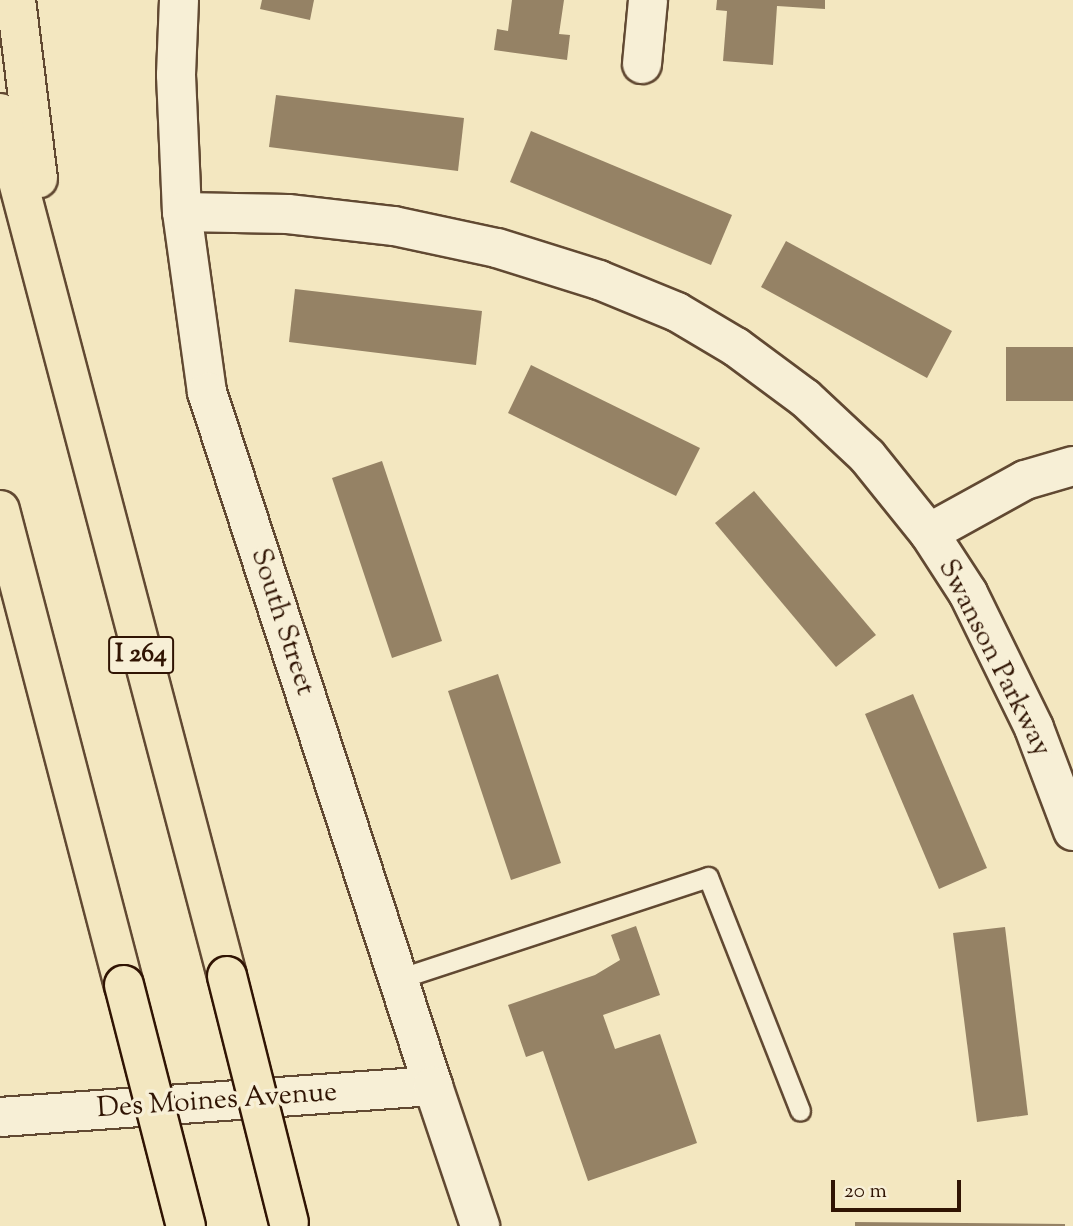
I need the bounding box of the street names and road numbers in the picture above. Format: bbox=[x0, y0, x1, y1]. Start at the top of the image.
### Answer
street label: South Street bbox=[242, 544, 322, 700]
street label: Swanson Parkway bbox=[930, 554, 1058, 762]
road number: I 264 bbox=[108, 632, 174, 678]
street label: Des Moines Avenue bbox=[96, 1076, 338, 1126]

